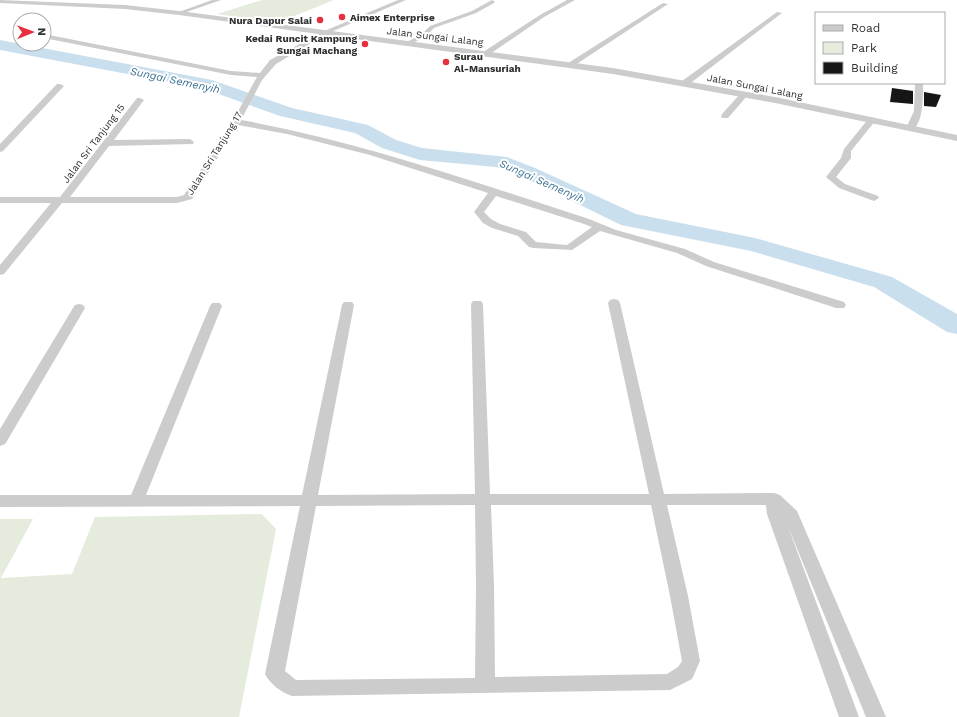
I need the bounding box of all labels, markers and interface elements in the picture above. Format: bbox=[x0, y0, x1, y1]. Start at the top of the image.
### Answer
north arrow bbox=[12, 12, 52, 52]
marker: Aimex Enterprise bbox=[337, 12, 347, 22]
place label: Aimex Enterprise bbox=[350, 12, 435, 23]
legend bbox=[815, 12, 945, 84]
place label: Nura Dapur Salai bbox=[229, 15, 312, 26]
marker: Nura Dapur Salai bbox=[315, 15, 325, 25]
text: Road bbox=[851, 21, 880, 35]
street label: Jalan Sungai Lalang bbox=[386, 25, 484, 48]
text: N bbox=[35, 28, 48, 36]
place label: Kedai Runcit Kampung Sungai Machang bbox=[245, 33, 357, 56]
marker: Kedai Runcit Kampung Sungai Machang bbox=[360, 39, 370, 49]
text: Park bbox=[851, 41, 877, 55]
place label: Surau Al-Mansuriah bbox=[454, 51, 521, 74]
marker: Surau Al-Mansuriah bbox=[441, 57, 451, 67]
text: Building bbox=[851, 61, 898, 75]
water label: Sungai Semenyih bbox=[129, 65, 221, 96]
street label: Jalan Sungai Lalang bbox=[706, 72, 804, 101]
street label: Jalan Sri Tanjung 15 bbox=[60, 102, 127, 185]
street label: Jalan Sri Tanjung 17 bbox=[184, 109, 245, 197]
water label: Sungai Semenyih bbox=[497, 157, 586, 206]

